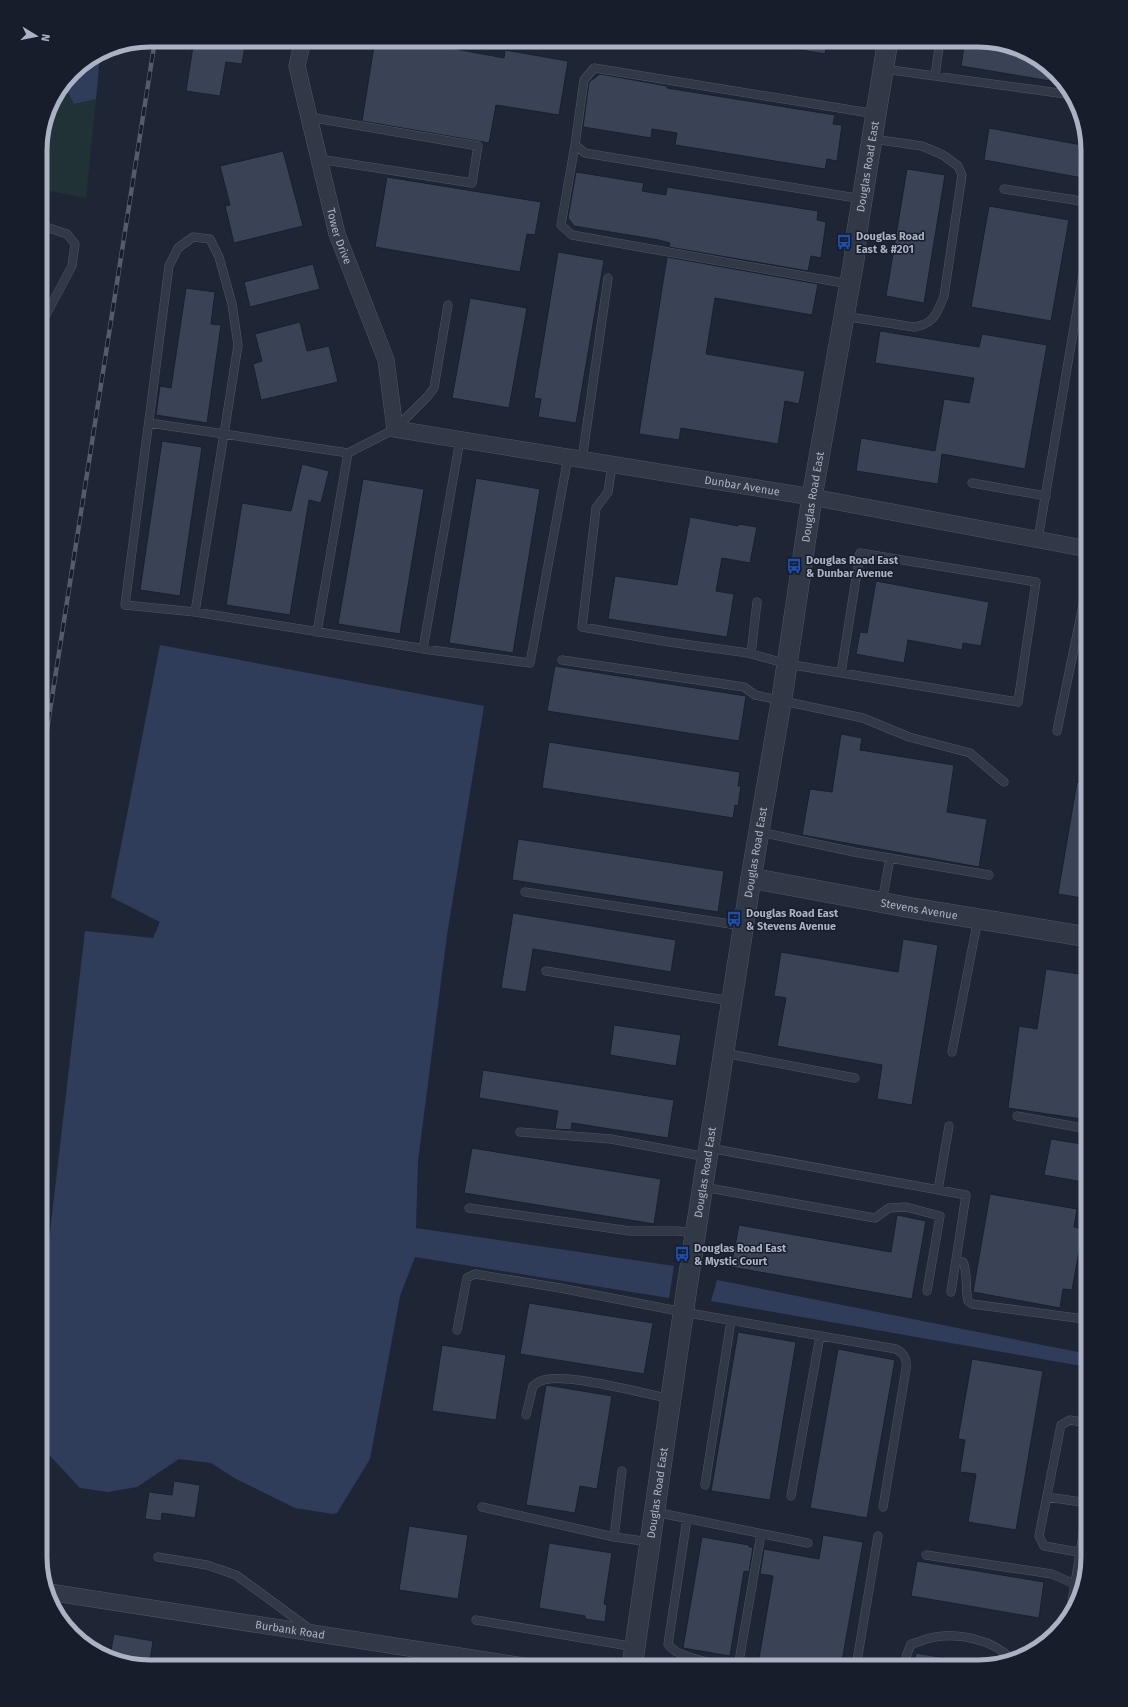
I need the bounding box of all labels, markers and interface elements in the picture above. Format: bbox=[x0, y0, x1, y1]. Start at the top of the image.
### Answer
north arrow bbox=[16, 16, 56, 56]
text: N bbox=[38, 33, 52, 42]
street label: Douglas Road East bbox=[854, 120, 882, 213]
street label: Tower Drive bbox=[324, 207, 354, 266]
place label: Douglas Road East & #201 bbox=[856, 230, 925, 256]
bus stop icon: Douglas Road East & #201 bbox=[835, 233, 853, 251]
street label: Douglas Road East bbox=[799, 451, 827, 543]
street label: Dunbar Avenue bbox=[704, 474, 781, 499]
place label: Douglas Road East & Dunbar Avenue bbox=[806, 554, 899, 580]
bus stop icon: Douglas Road East & Dunbar Avenue bbox=[785, 557, 803, 575]
street label: Douglas Road East bbox=[742, 806, 770, 899]
street label: Stevens Avenue bbox=[879, 896, 959, 922]
place label: Douglas Road East & Stevens Avenue bbox=[746, 907, 839, 933]
bus stop icon: Douglas Road East & Stevens Avenue bbox=[725, 910, 743, 928]
street label: Douglas Road East bbox=[692, 1126, 719, 1219]
place label: Douglas Road East & Mystic Court bbox=[694, 1242, 787, 1268]
bus stop icon: Douglas Road East & Mystic Court bbox=[673, 1245, 691, 1263]
street label: Douglas Road East bbox=[645, 1446, 671, 1539]
street label: Burbank Road bbox=[254, 1618, 326, 1642]

